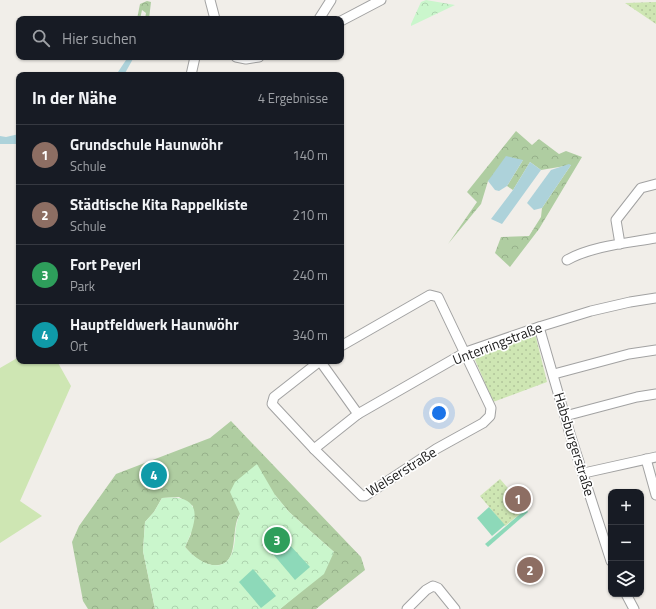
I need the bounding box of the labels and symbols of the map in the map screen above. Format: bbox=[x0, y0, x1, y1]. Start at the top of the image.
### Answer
street label: Unterringstraße bbox=[449, 316, 545, 370]
street label: Habsburgerstraße bbox=[549, 390, 601, 498]
your location bbox=[429, 403, 449, 423]
street label: Welserstraße bbox=[362, 441, 440, 501]
pin: 4 bbox=[141, 460, 167, 490]
pin: 1 bbox=[505, 484, 531, 514]
pin: 3 bbox=[264, 525, 290, 555]
pin: 2 bbox=[517, 555, 543, 585]

